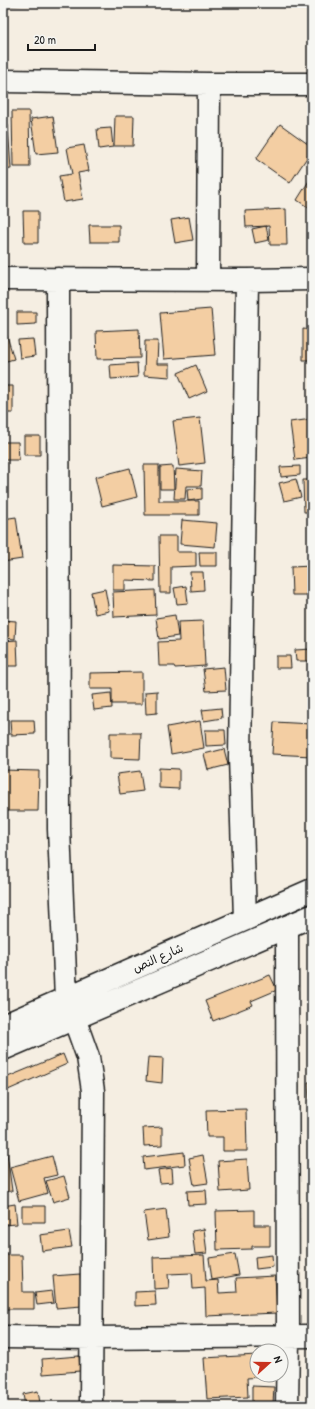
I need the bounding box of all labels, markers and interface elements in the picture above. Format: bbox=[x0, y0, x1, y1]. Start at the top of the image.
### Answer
scale bar bbox=[28, 26, 95, 52]
text: 20 m bbox=[34, 31, 56, 48]
street label: شارع النص bbox=[130, 939, 186, 977]
north arrow bbox=[249, 1343, 289, 1383]
text: N bbox=[271, 1354, 286, 1365]

